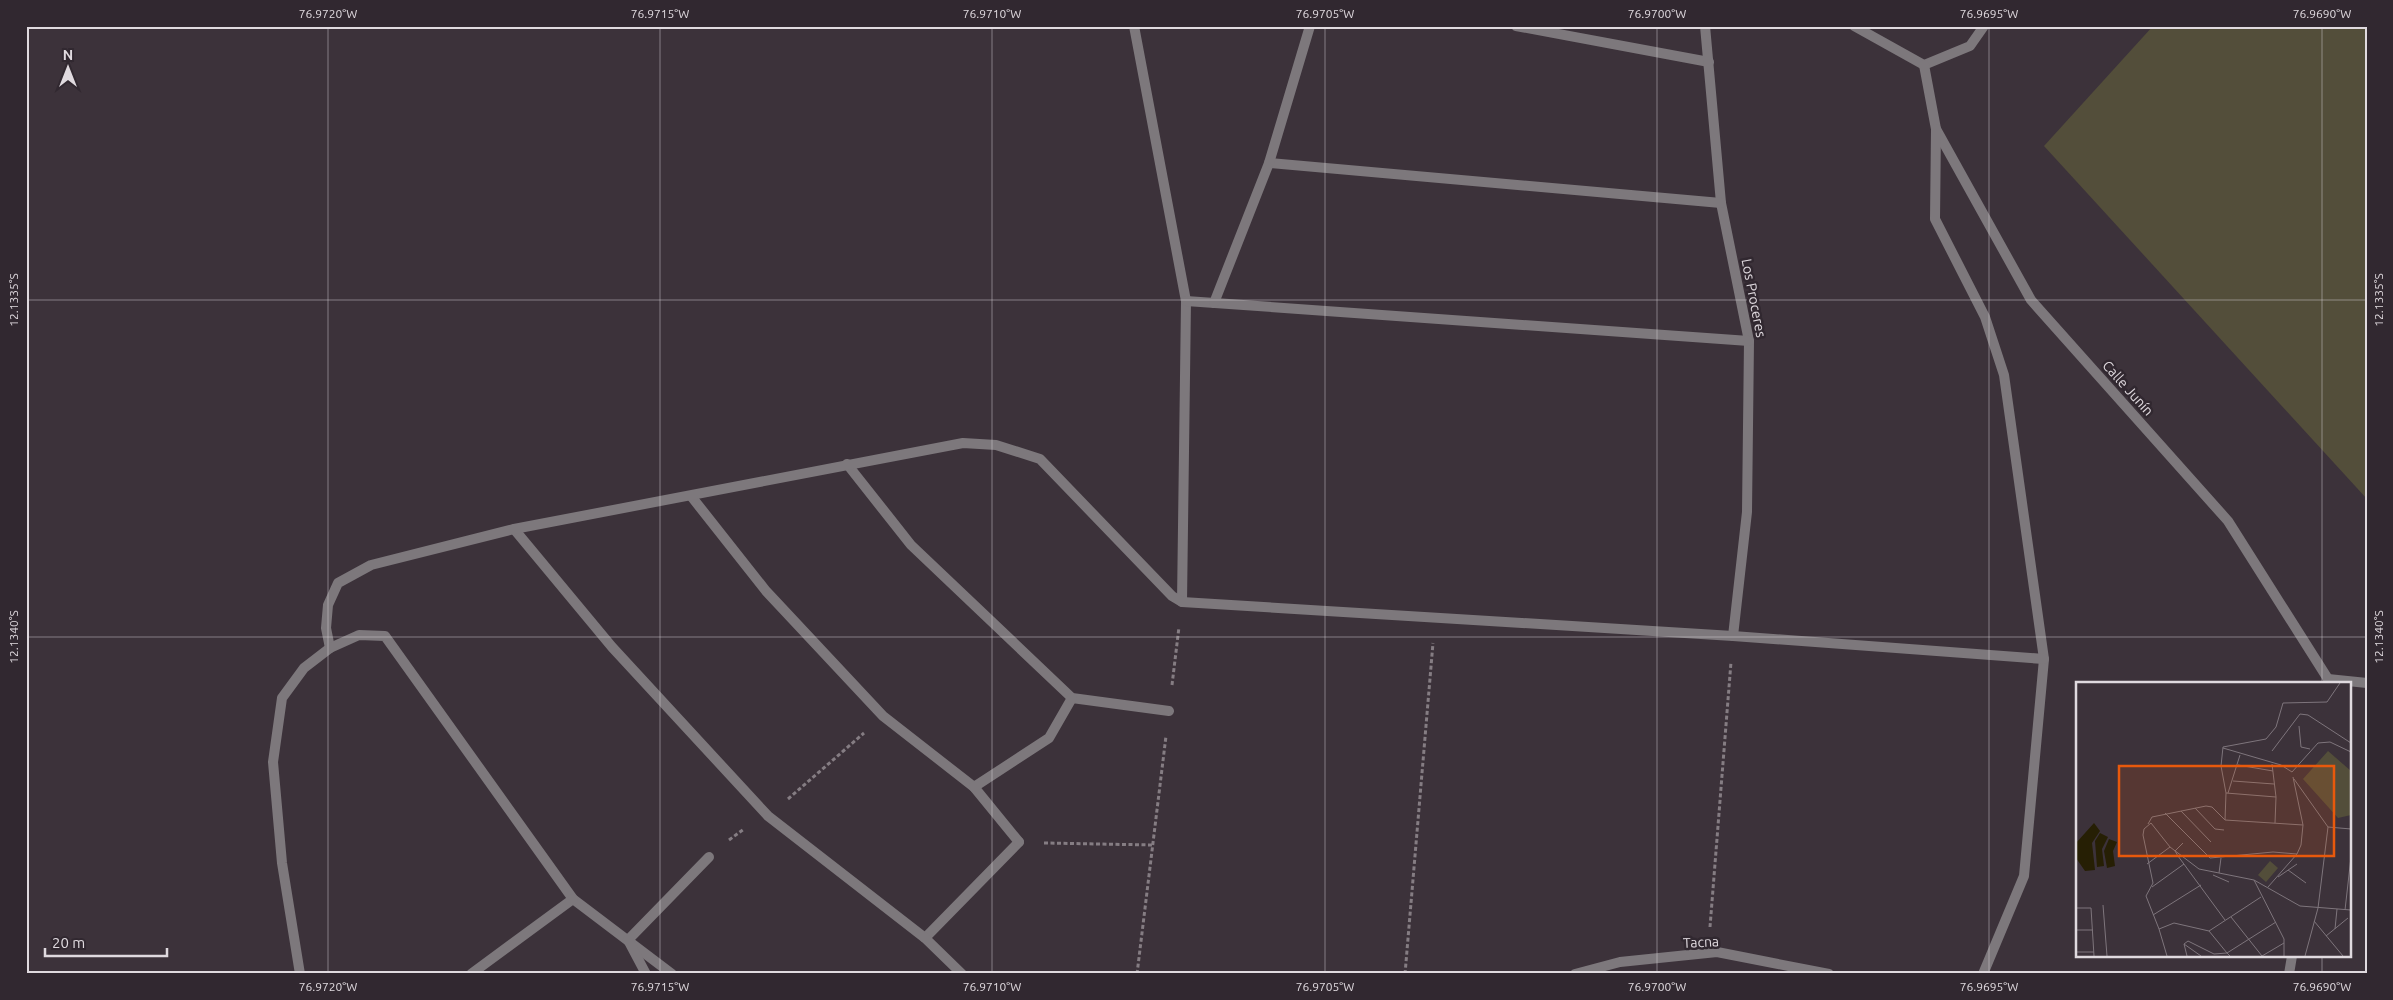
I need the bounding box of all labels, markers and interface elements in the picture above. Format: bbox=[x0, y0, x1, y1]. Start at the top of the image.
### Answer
text: 76.9720°W bbox=[299, 7, 357, 20]
text: 76.9715°W bbox=[631, 7, 689, 20]
text: 76.9710°W bbox=[963, 7, 1021, 20]
text: 76.9705°W bbox=[1296, 7, 1354, 20]
text: 76.9700°W bbox=[1628, 7, 1686, 20]
text: 76.9695°W bbox=[1960, 7, 2018, 20]
text: 76.9690°W bbox=[2293, 7, 2351, 20]
north arrow bbox=[42, 42, 92, 92]
text: N bbox=[63, 47, 73, 63]
street label: Los Proceres bbox=[1739, 257, 1769, 339]
text: 12.1335°S bbox=[7, 273, 20, 327]
text: 12.1335°S bbox=[2372, 273, 2385, 327]
street label: Calle Junín bbox=[2099, 357, 2157, 419]
text: 12.1340°S bbox=[7, 610, 20, 664]
text: 12.1340°S bbox=[2372, 610, 2385, 664]
inset map bbox=[2076, 682, 2350, 958]
scale bar bbox=[45, 925, 168, 957]
street label: Tacna bbox=[1683, 933, 1719, 951]
text: 20 m bbox=[52, 934, 85, 951]
text: 76.9720°W bbox=[299, 980, 357, 993]
text: 76.9715°W bbox=[631, 980, 689, 993]
text: 76.9710°W bbox=[963, 980, 1021, 993]
text: 76.9705°W bbox=[1296, 980, 1354, 993]
text: 76.9700°W bbox=[1628, 980, 1686, 993]
text: 76.9695°W bbox=[1960, 980, 2018, 993]
text: 76.9690°W bbox=[2293, 980, 2351, 993]

